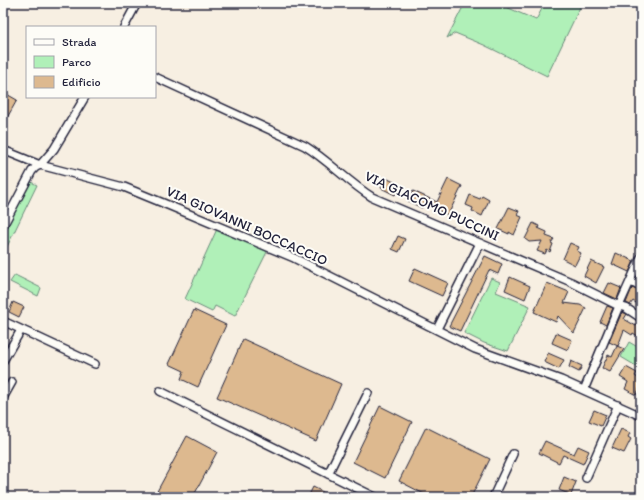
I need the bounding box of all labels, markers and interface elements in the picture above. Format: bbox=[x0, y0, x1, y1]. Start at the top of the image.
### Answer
legend bbox=[26, 26, 156, 98]
text: Strada bbox=[62, 35, 97, 49]
text: Parco bbox=[62, 55, 91, 69]
text: Edificio bbox=[62, 75, 101, 89]
street label: VIA GIACOMO PUCCINI bbox=[362, 167, 502, 245]
street label: VIA GIOVANNI BOCCACCIO bbox=[164, 183, 330, 269]

